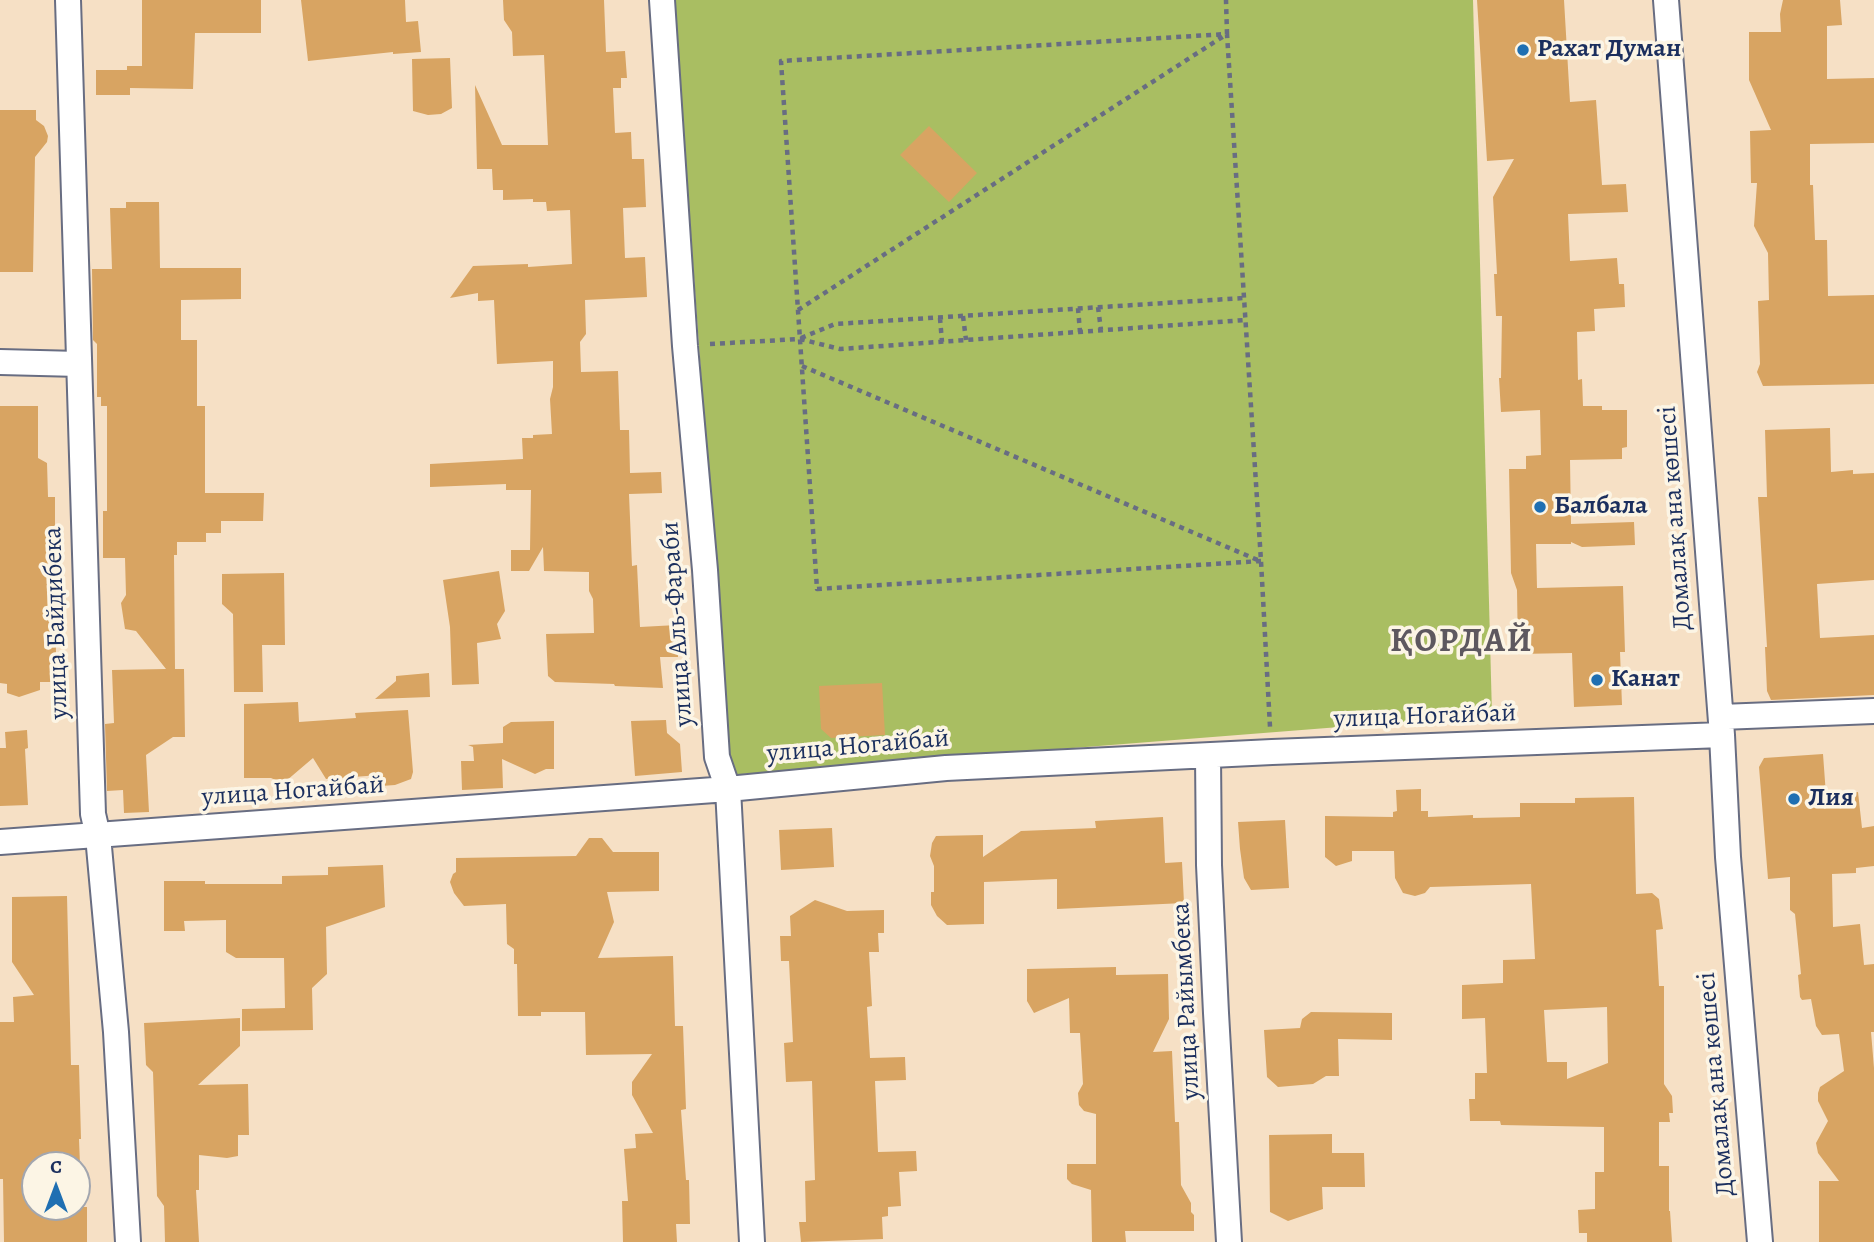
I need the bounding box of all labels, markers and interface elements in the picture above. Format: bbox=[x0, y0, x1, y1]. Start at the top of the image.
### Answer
place label: Рахат Думан bbox=[1537, 34, 1681, 66]
marker: Рахат Думан bbox=[1515, 42, 1531, 58]
street label: Домалақ ана көшесі bbox=[1653, 405, 1699, 631]
place label: Балбала bbox=[1554, 491, 1648, 523]
marker: Балбала bbox=[1532, 499, 1548, 515]
street label: улица Аль-Фараби bbox=[655, 520, 701, 728]
street label: улица Байдибека bbox=[38, 526, 76, 720]
district label: ҚОРДАЙ bbox=[1391, 623, 1533, 663]
place label: Канат bbox=[1611, 664, 1680, 696]
marker: Канат bbox=[1589, 672, 1605, 688]
street label: улица Ногайбай bbox=[1333, 698, 1517, 736]
street label: улица Ногайбай bbox=[766, 723, 950, 771]
street label: улица Ногайбай bbox=[201, 770, 385, 814]
place label: Лия bbox=[1808, 783, 1854, 815]
marker: Лия bbox=[1786, 791, 1802, 807]
street label: улица Райымбека bbox=[1166, 901, 1208, 1101]
street label: Домалақ ана көшесі bbox=[1692, 971, 1742, 1197]
north arrow bbox=[21, 1151, 91, 1221]
text: С bbox=[50, 1154, 62, 1180]

